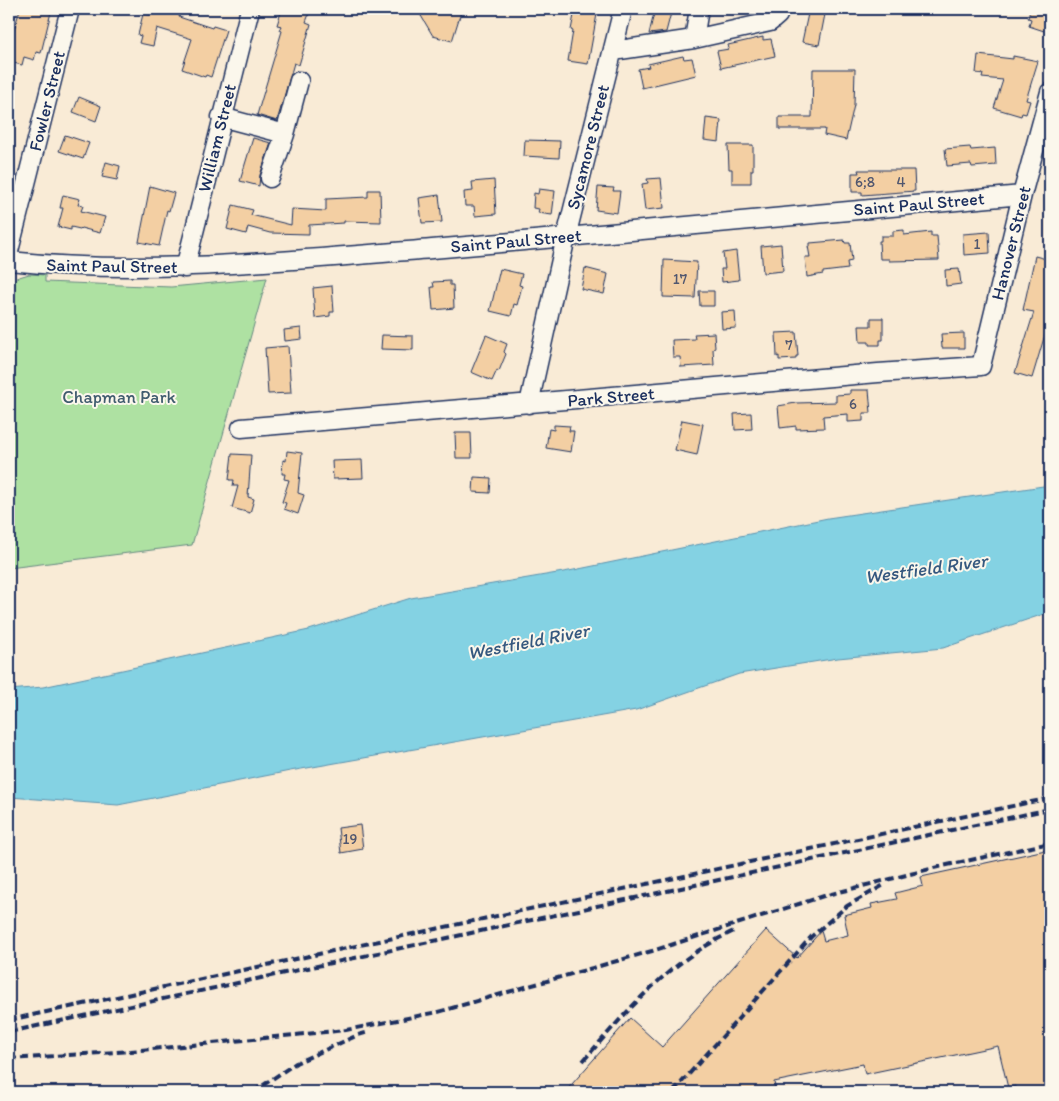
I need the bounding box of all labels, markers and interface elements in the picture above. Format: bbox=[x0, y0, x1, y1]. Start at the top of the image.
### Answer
street label: Fowler Street bbox=[24, 48, 70, 153]
street label: William Street bbox=[193, 81, 241, 194]
street label: Sycamore Street bbox=[562, 82, 614, 212]
house number: 6;8 bbox=[855, 173, 875, 191]
house number: 4 bbox=[896, 173, 906, 191]
street label: Hanover Street bbox=[986, 183, 1036, 302]
street label: Saint Paul Street bbox=[853, 187, 986, 221]
street label: Saint Paul Street bbox=[450, 224, 583, 258]
house number: 1 bbox=[974, 235, 981, 253]
street label: Saint Paul Street bbox=[46, 254, 178, 278]
house number: 17 bbox=[673, 270, 688, 288]
house number: 7 bbox=[785, 336, 793, 354]
street label: Park Street bbox=[567, 382, 656, 412]
park label: Chapman Park bbox=[62, 386, 176, 408]
house number: 6 bbox=[849, 395, 857, 413]
water label: Westfield River bbox=[863, 548, 991, 588]
water label: Westfield River bbox=[465, 618, 593, 665]
house number: 19 bbox=[343, 830, 358, 848]

